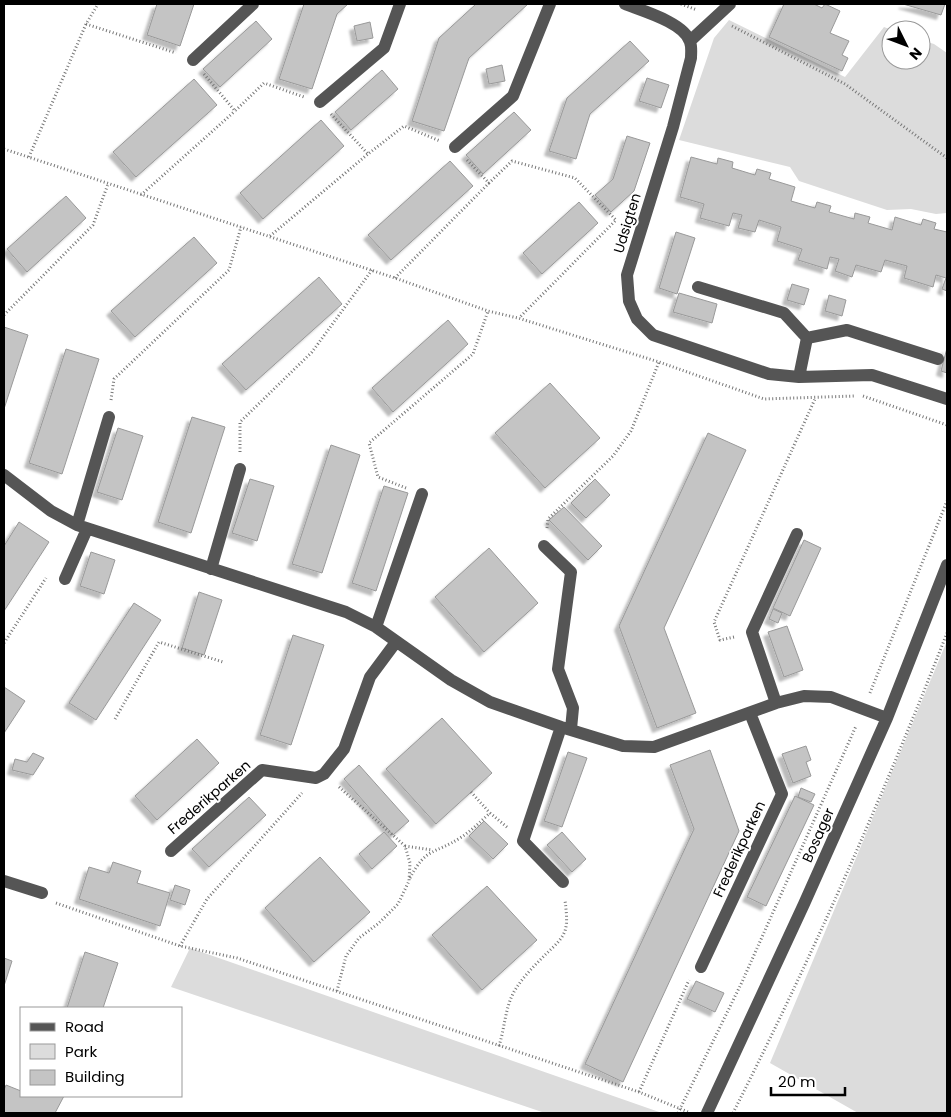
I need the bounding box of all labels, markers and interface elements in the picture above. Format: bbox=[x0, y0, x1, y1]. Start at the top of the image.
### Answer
north arrow bbox=[881, 20, 931, 70]
text: N bbox=[905, 43, 927, 64]
street label: Udsigten bbox=[608, 190, 646, 256]
street label: Frederikparken bbox=[163, 755, 255, 839]
street label: Frederikparken bbox=[708, 798, 770, 900]
street label: Bosager bbox=[797, 805, 839, 865]
legend bbox=[20, 1007, 182, 1097]
text: Road bbox=[65, 1016, 104, 1037]
text: Park bbox=[65, 1041, 97, 1062]
scale bar bbox=[771, 1064, 845, 1096]
text: Building bbox=[65, 1066, 125, 1087]
text: 20 m bbox=[778, 1071, 816, 1092]

